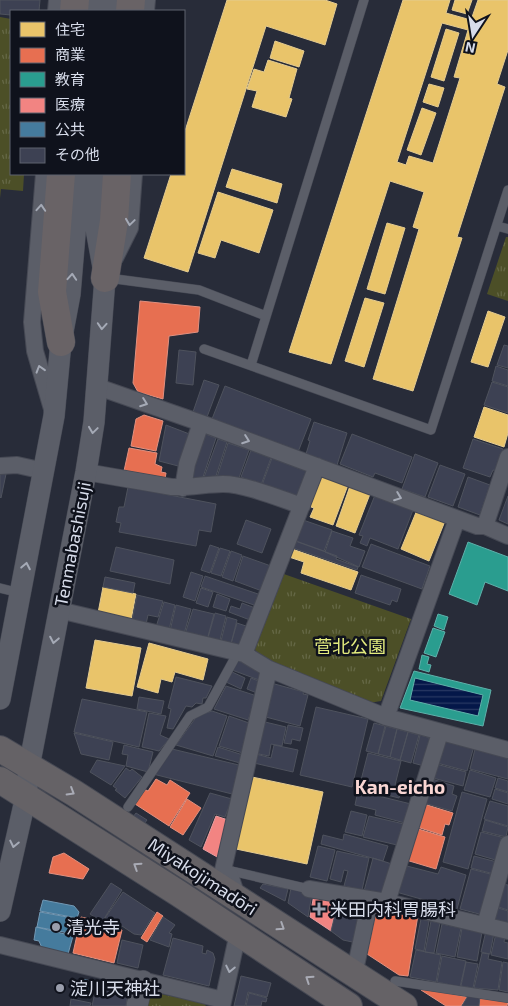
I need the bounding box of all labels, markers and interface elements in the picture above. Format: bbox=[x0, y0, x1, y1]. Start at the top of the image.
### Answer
legend bbox=[10, 10, 185, 175]
north arrow bbox=[448, 10, 498, 60]
text: 住宅 bbox=[55, 20, 85, 38]
text: N bbox=[463, 39, 477, 58]
text: 商業 bbox=[55, 45, 85, 63]
text: 教育 bbox=[55, 70, 85, 88]
text: 医療 bbox=[55, 95, 85, 113]
text: 公共 bbox=[55, 120, 85, 138]
text: その他 bbox=[55, 145, 100, 163]
one-way arrow bbox=[35, 204, 46, 212]
one-way arrow bbox=[125, 219, 136, 227]
one-way arrow bbox=[66, 273, 77, 281]
one-way arrow bbox=[97, 323, 108, 331]
one-way arrow bbox=[35, 366, 45, 374]
one-way arrow bbox=[139, 397, 148, 407]
one-way arrow bbox=[88, 426, 99, 434]
one-way arrow bbox=[241, 434, 250, 444]
street label: Tenmabashisuji bbox=[49, 480, 95, 608]
one-way arrow bbox=[394, 491, 402, 501]
one-way arrow bbox=[20, 561, 30, 570]
park label: 菅北公園 bbox=[314, 635, 386, 657]
one-way arrow bbox=[49, 636, 59, 645]
district label: Kan-eicho bbox=[355, 775, 445, 798]
one-way arrow bbox=[65, 785, 74, 795]
street label: Miyakojimadōri bbox=[144, 833, 262, 919]
one-way arrow bbox=[10, 839, 20, 848]
one-way arrow bbox=[133, 863, 142, 873]
place label: 米田内科胃腸科 bbox=[330, 898, 456, 920]
marker: 米田内科胃腸科 bbox=[312, 902, 326, 916]
place label: 清光寺 bbox=[66, 916, 120, 938]
marker: 清光寺 bbox=[50, 921, 62, 933]
one-way arrow bbox=[275, 921, 284, 930]
one-way arrow bbox=[225, 965, 236, 974]
one-way arrow bbox=[305, 976, 315, 985]
place label: 淀川天神社 bbox=[70, 977, 160, 999]
marker: 淀川天神社 bbox=[54, 982, 66, 994]

